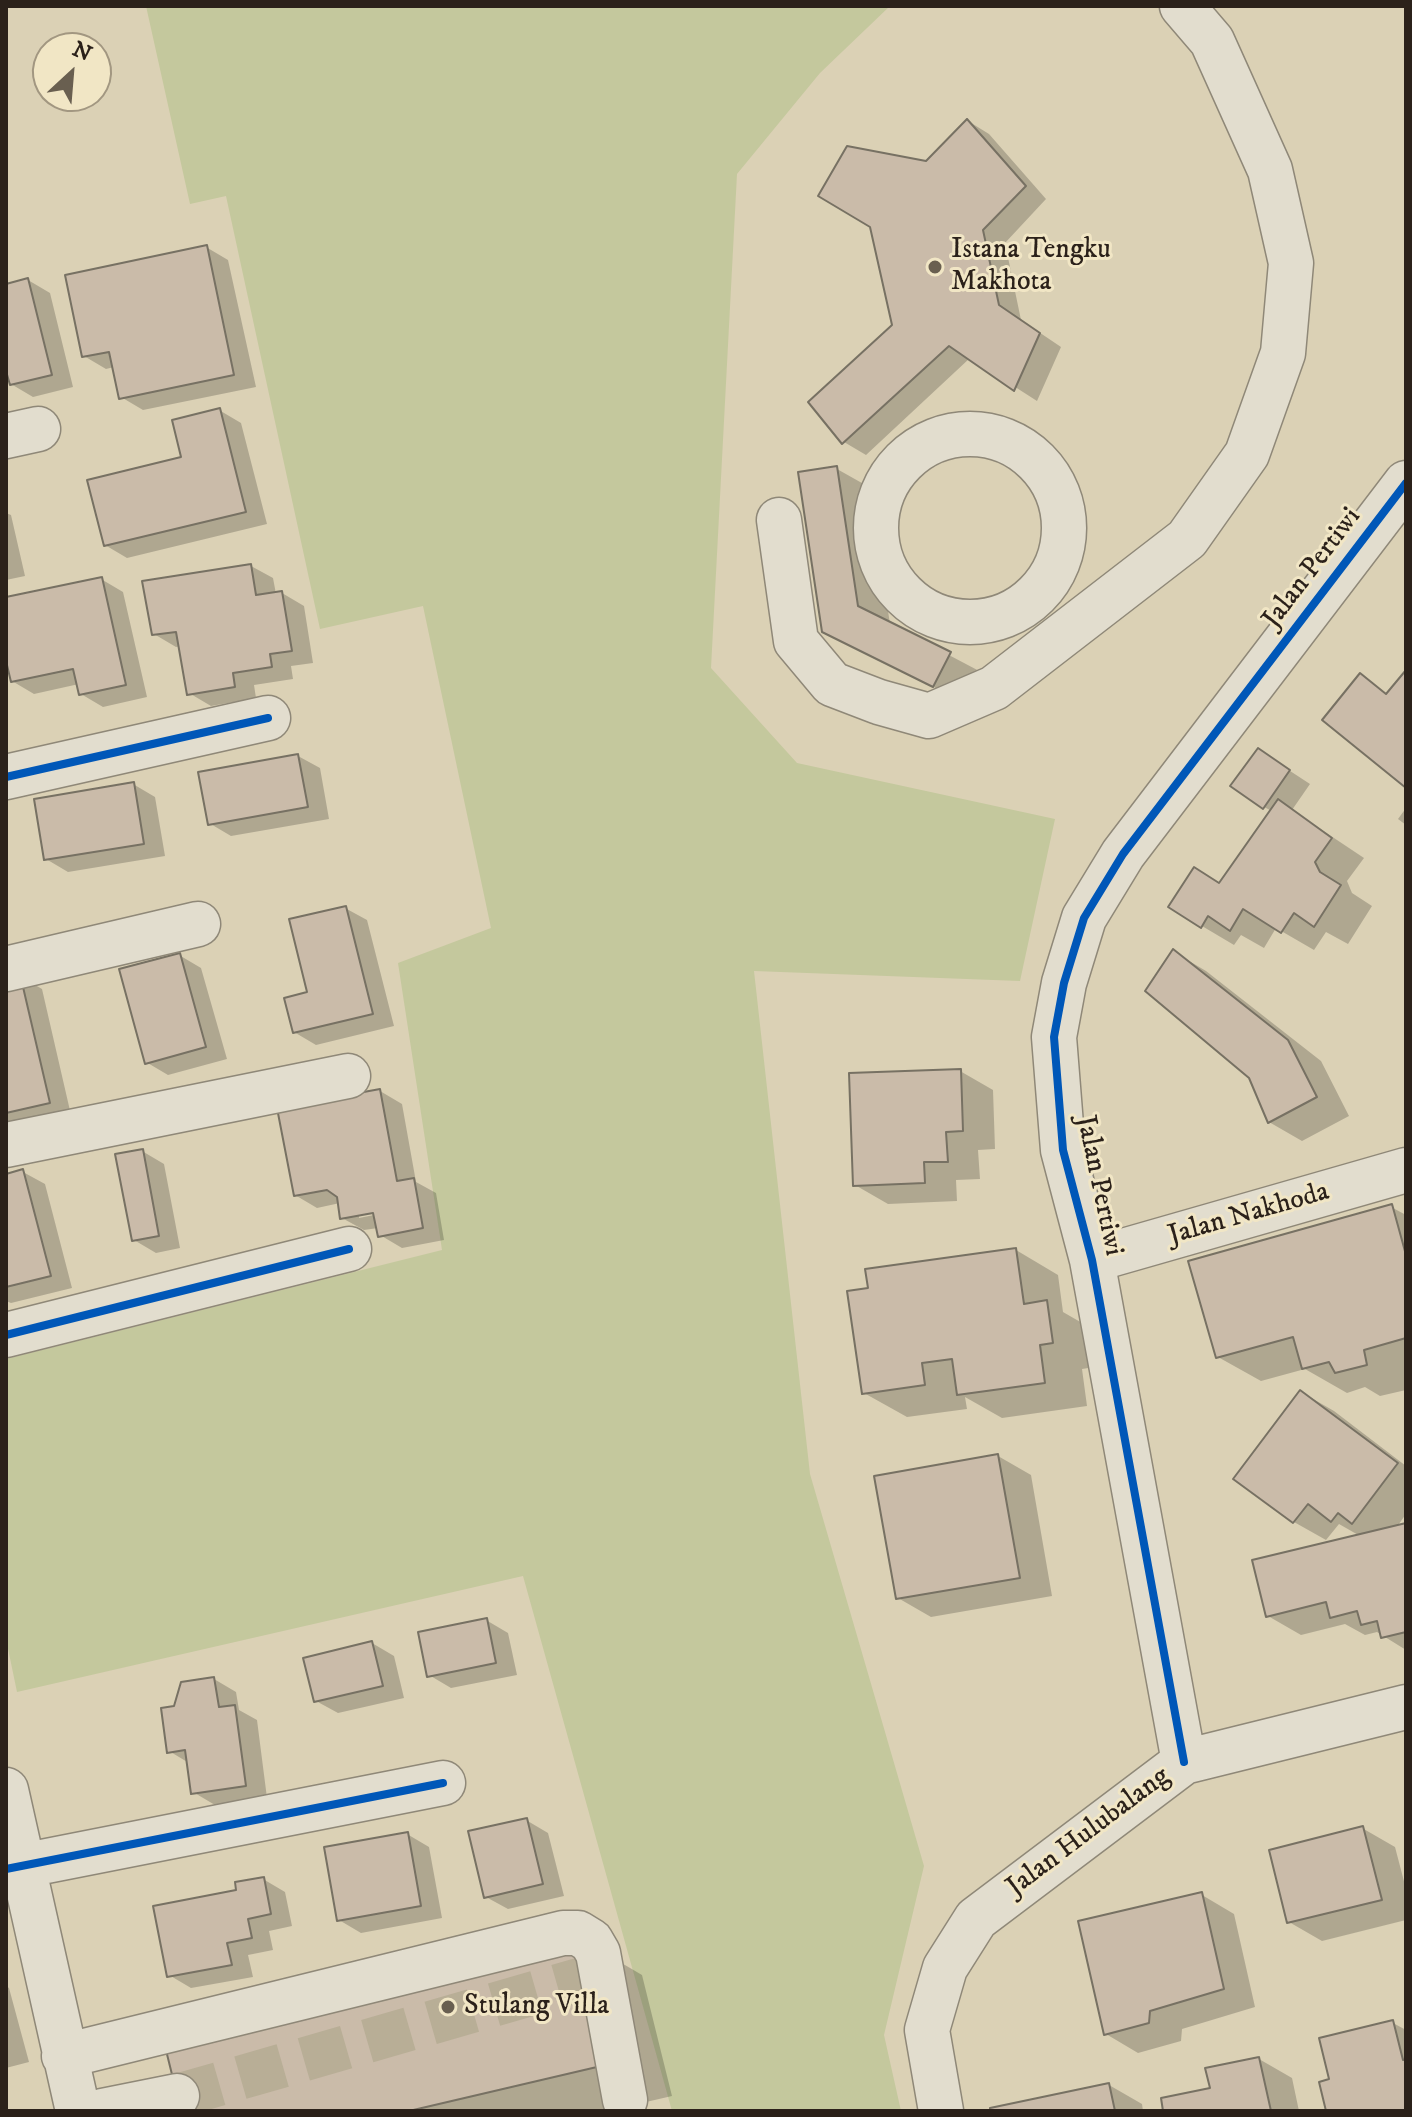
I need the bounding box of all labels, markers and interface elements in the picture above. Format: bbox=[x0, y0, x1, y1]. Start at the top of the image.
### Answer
north arrow bbox=[32, 32, 112, 112]
text: N bbox=[68, 36, 96, 68]
place label: Istana Tengku Makhota bbox=[951, 234, 1111, 300]
marker: Istana Tengku Makhota bbox=[926, 258, 944, 276]
street label: Jalan Pertiwi bbox=[1257, 502, 1369, 636]
street label: Jalan Pertiwi bbox=[1067, 1113, 1129, 1259]
street label: Jalan Nakhoda bbox=[1165, 1176, 1333, 1254]
street label: Jalan Hulubalang bbox=[1001, 1761, 1177, 1905]
place label: Stulang Villa bbox=[464, 1990, 609, 2024]
marker: Stulang Villa bbox=[439, 1998, 457, 2016]

